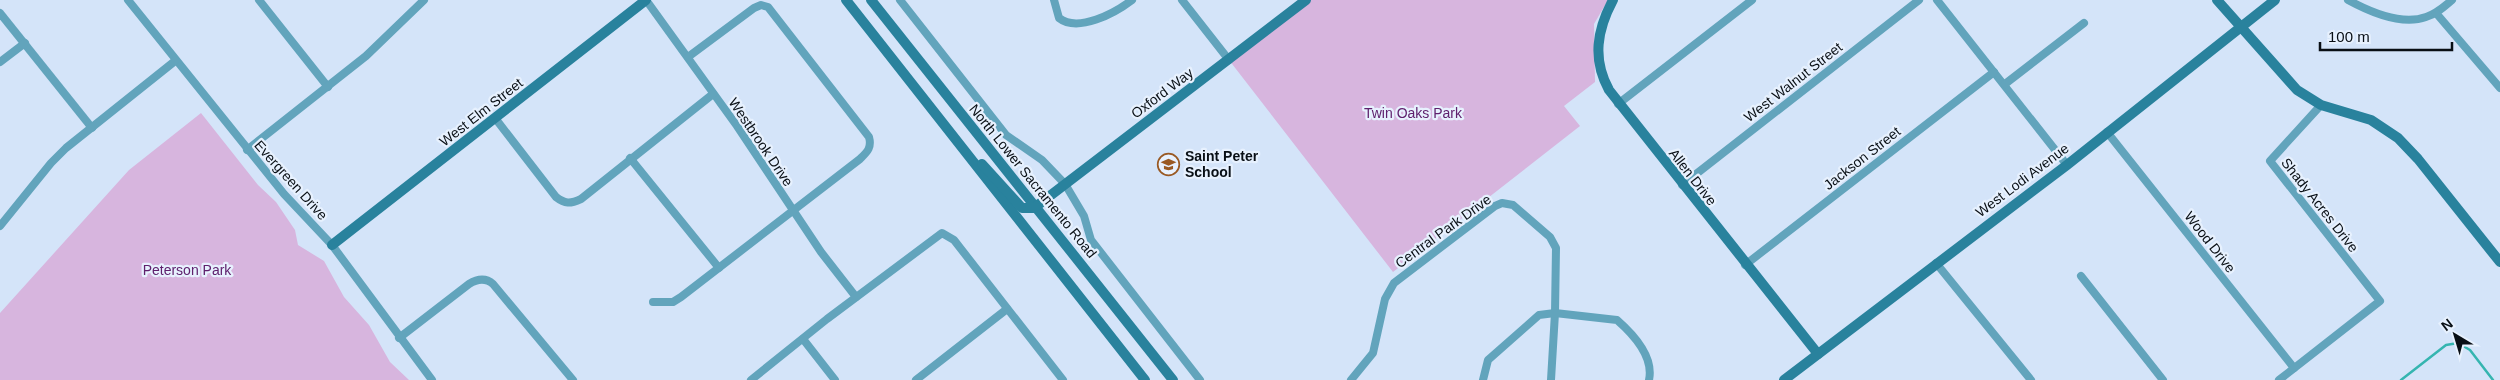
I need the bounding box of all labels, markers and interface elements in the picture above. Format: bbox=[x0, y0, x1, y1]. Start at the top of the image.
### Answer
scale bar bbox=[2320, 20, 2452, 52]
text: 100 m bbox=[2328, 28, 2370, 45]
street label: West Walnut Street bbox=[1741, 39, 1845, 125]
street label: Oxford Way bbox=[1128, 65, 1196, 121]
street label: West Elm Street bbox=[436, 75, 526, 149]
street label: Westbrook Drive bbox=[726, 95, 797, 189]
street label: North Lower Sacramento Road bbox=[966, 101, 1100, 261]
park label: Twin Oaks Park bbox=[1364, 105, 1463, 121]
street label: Jackson Street bbox=[1821, 123, 1903, 193]
street label: Evergreen Drive bbox=[251, 137, 331, 223]
street label: West Lodi Avenue bbox=[1972, 140, 2072, 220]
street label: Allen Drive bbox=[1666, 145, 1720, 209]
place label: Saint Peter School bbox=[1185, 148, 1259, 180]
school or university icon: Saint Peter School bbox=[1157, 152, 1181, 176]
street label: Shady Acres Drive bbox=[2278, 155, 2362, 255]
street label: Central Park Drive bbox=[1392, 191, 1494, 271]
street label: Wood Drive bbox=[2181, 208, 2239, 276]
park label: Peterson Park bbox=[143, 262, 232, 278]
north arrow bbox=[2430, 310, 2480, 360]
text: N bbox=[2438, 315, 2456, 334]

